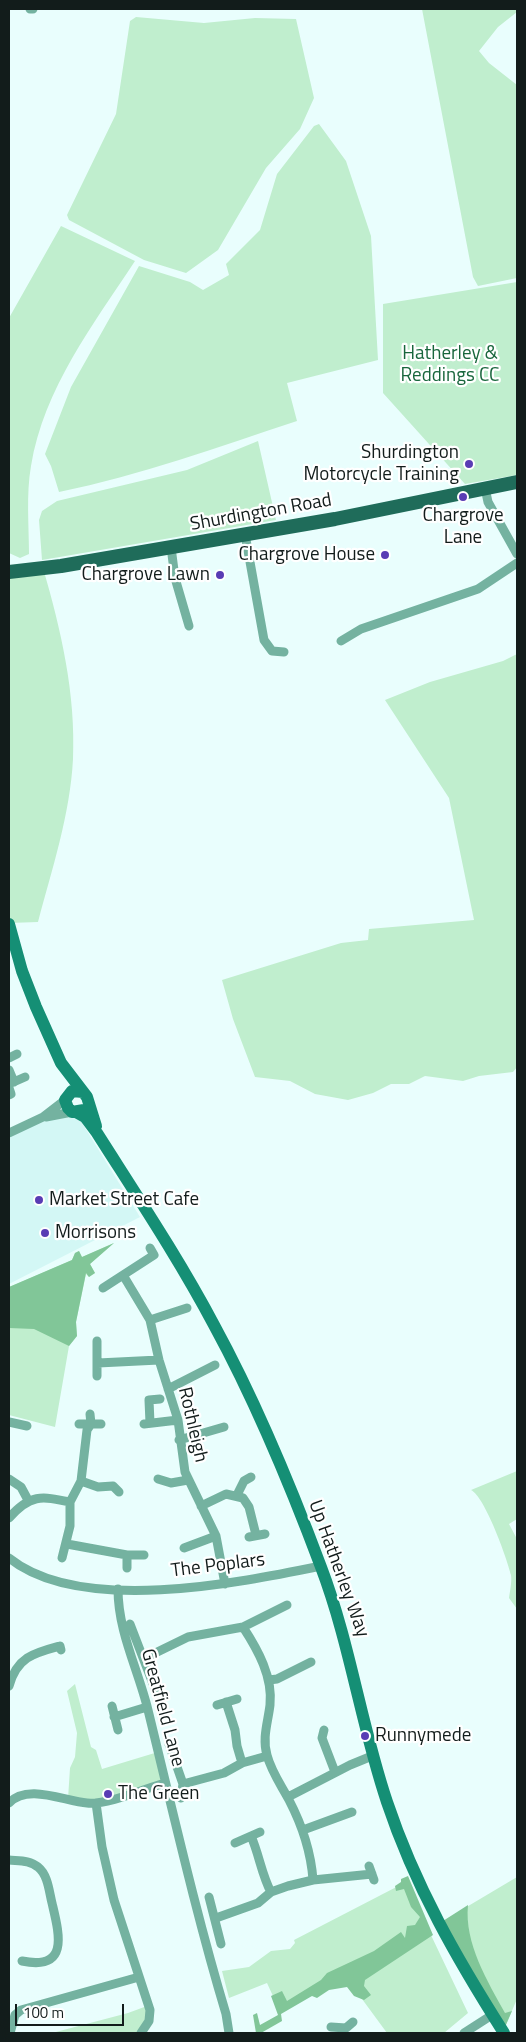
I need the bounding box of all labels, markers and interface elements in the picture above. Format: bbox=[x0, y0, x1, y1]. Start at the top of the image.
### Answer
park label: Hatherley & Reddings CC bbox=[401, 343, 499, 387]
place label: Shurdington Motorcycle Training bbox=[303, 442, 459, 486]
marker: Shurdington Motorcycle Training bbox=[463, 458, 475, 470]
street label: Shurdington Road bbox=[188, 489, 334, 537]
marker: Chargrove Lane bbox=[457, 491, 469, 503]
place label: Chargrove Lane bbox=[422, 505, 504, 549]
place label: Chargrove House bbox=[238, 544, 375, 566]
marker: Chargrove House bbox=[379, 549, 391, 561]
place label: Chargrove Lawn bbox=[81, 564, 210, 586]
marker: Chargrove Lawn bbox=[214, 569, 226, 581]
place label: Market Street Cafe bbox=[49, 1189, 199, 1211]
marker: Market Street Cafe bbox=[33, 1194, 45, 1206]
place label: Morrisons bbox=[55, 1222, 136, 1244]
marker: Morrisons bbox=[39, 1227, 51, 1239]
street label: Rothleigh bbox=[172, 1385, 212, 1465]
street label: Up Hatherley Way bbox=[303, 1497, 373, 1641]
street label: The Poplars bbox=[170, 1549, 266, 1583]
street label: Greatfield Lane bbox=[135, 1647, 189, 1769]
place label: Runnymede bbox=[375, 1725, 471, 1747]
marker: Runnymede bbox=[359, 1730, 371, 1742]
place label: The Green bbox=[118, 1783, 199, 1805]
marker: The Green bbox=[102, 1788, 114, 1800]
scale bar bbox=[18, 1994, 126, 2026]
text: 100 m bbox=[23, 2001, 64, 2024]

